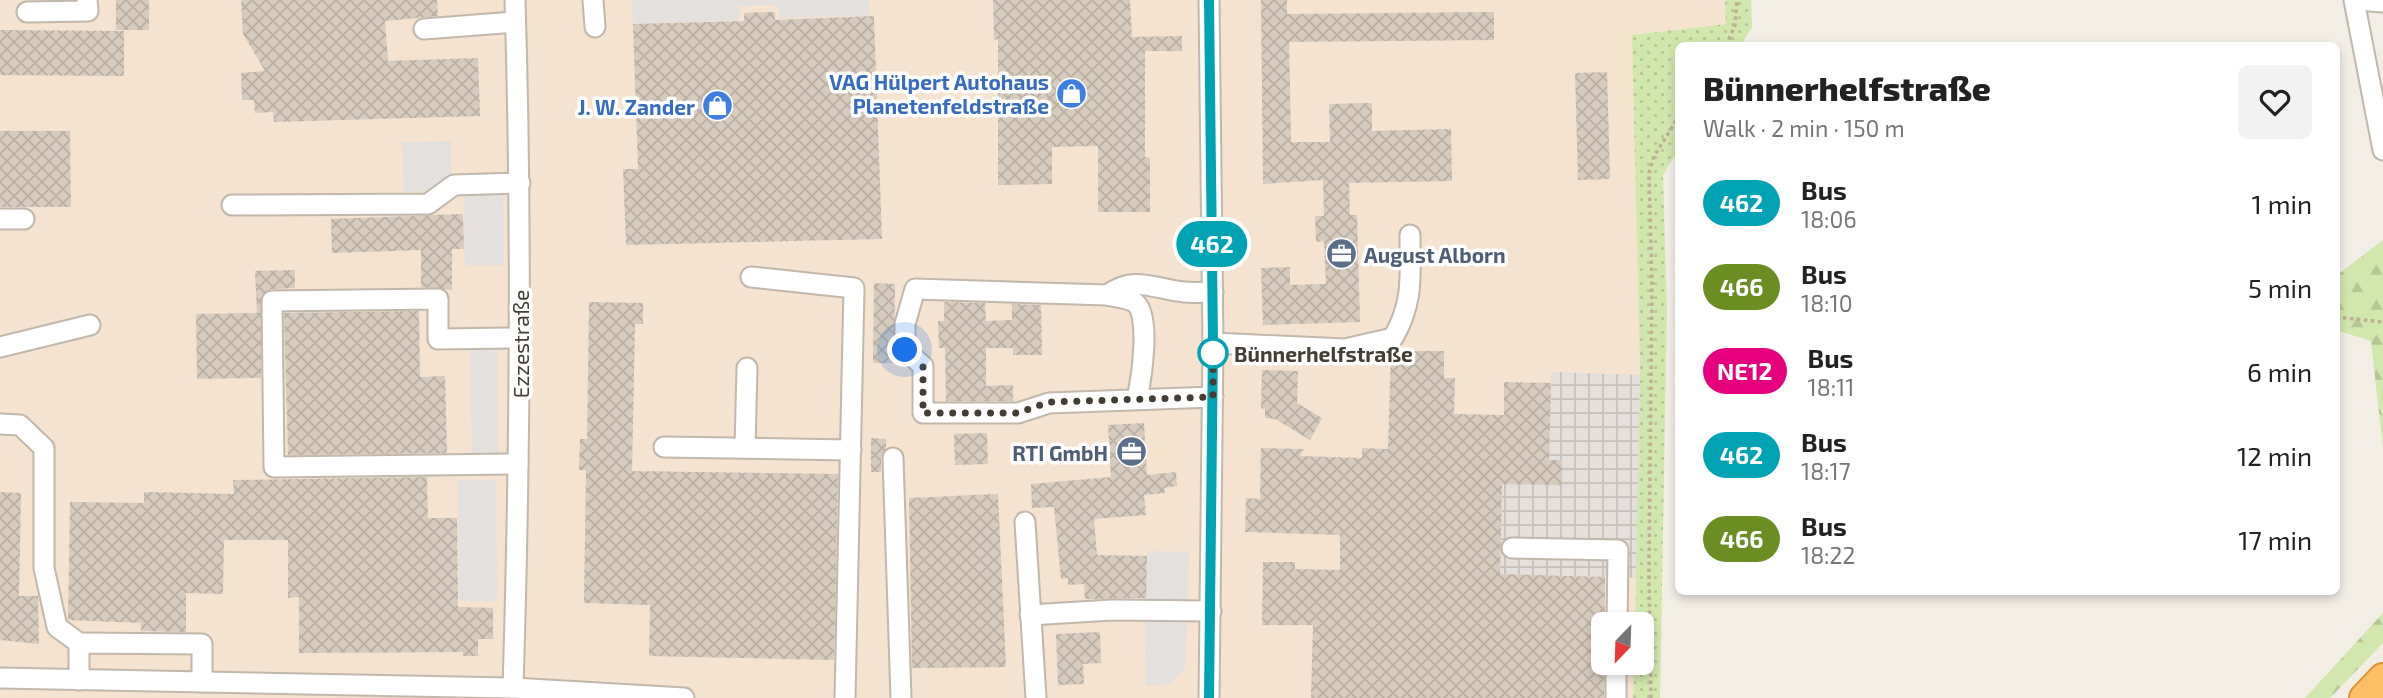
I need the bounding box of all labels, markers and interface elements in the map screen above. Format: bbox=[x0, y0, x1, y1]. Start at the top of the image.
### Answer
button: heart bbox=[2238, 65, 2312, 139]
text: Bünnerhelfstraße bbox=[1703, 68, 1991, 108]
place label: VAG Hülpert Autohaus Planetenfeldstraße bbox=[829, 69, 1049, 118]
shop icon: VAG Hülpert Autohaus Planetenfeldstraße bbox=[1055, 76, 1089, 110]
shop icon: J. W. Zander bbox=[701, 89, 735, 123]
place label: J. W. Zander bbox=[578, 94, 695, 119]
text: Walk · 2 min · 150 m bbox=[1703, 114, 1905, 142]
text: Bus bbox=[1801, 174, 1847, 205]
text: 462 bbox=[1720, 188, 1763, 217]
text: 1 min bbox=[2252, 188, 2312, 219]
text: 18:06 bbox=[1801, 205, 1857, 233]
line badge: 462 bbox=[1172, 221, 1252, 267]
text: 462 bbox=[1190, 229, 1234, 258]
office icon: August Alborn bbox=[1324, 237, 1358, 271]
place label: August Alborn bbox=[1364, 242, 1506, 267]
text: Bus bbox=[1801, 258, 1847, 289]
text: 466 bbox=[1720, 272, 1763, 301]
text: 5 min bbox=[2248, 272, 2312, 303]
text: 18:10 bbox=[1801, 289, 1853, 317]
street label: Ezzestraße bbox=[508, 290, 533, 398]
your location bbox=[887, 332, 922, 367]
marker: Bünnerhelfstraße bbox=[1198, 338, 1228, 368]
place label: Bünnerhelfstraße bbox=[1234, 341, 1413, 366]
text: Bus bbox=[1808, 342, 1853, 373]
text: NE12 bbox=[1717, 356, 1773, 385]
text: 6 min bbox=[2247, 356, 2312, 387]
text: 18:11 bbox=[1808, 373, 1854, 401]
text: Bus bbox=[1801, 426, 1847, 457]
office icon: RTI GmbH bbox=[1114, 435, 1148, 469]
place label: RTI GmbH bbox=[1012, 440, 1108, 465]
text: 462 bbox=[1720, 440, 1763, 469]
text: 12 min bbox=[2237, 440, 2312, 471]
text: 18:17 bbox=[1801, 457, 1850, 485]
text: Bus bbox=[1801, 510, 1847, 541]
text: 466 bbox=[1720, 524, 1763, 553]
text: 17 min bbox=[2238, 524, 2312, 555]
text: 18:22 bbox=[1801, 541, 1855, 569]
north arrow bbox=[1591, 612, 1654, 676]
map controls bbox=[1591, 612, 1654, 675]

